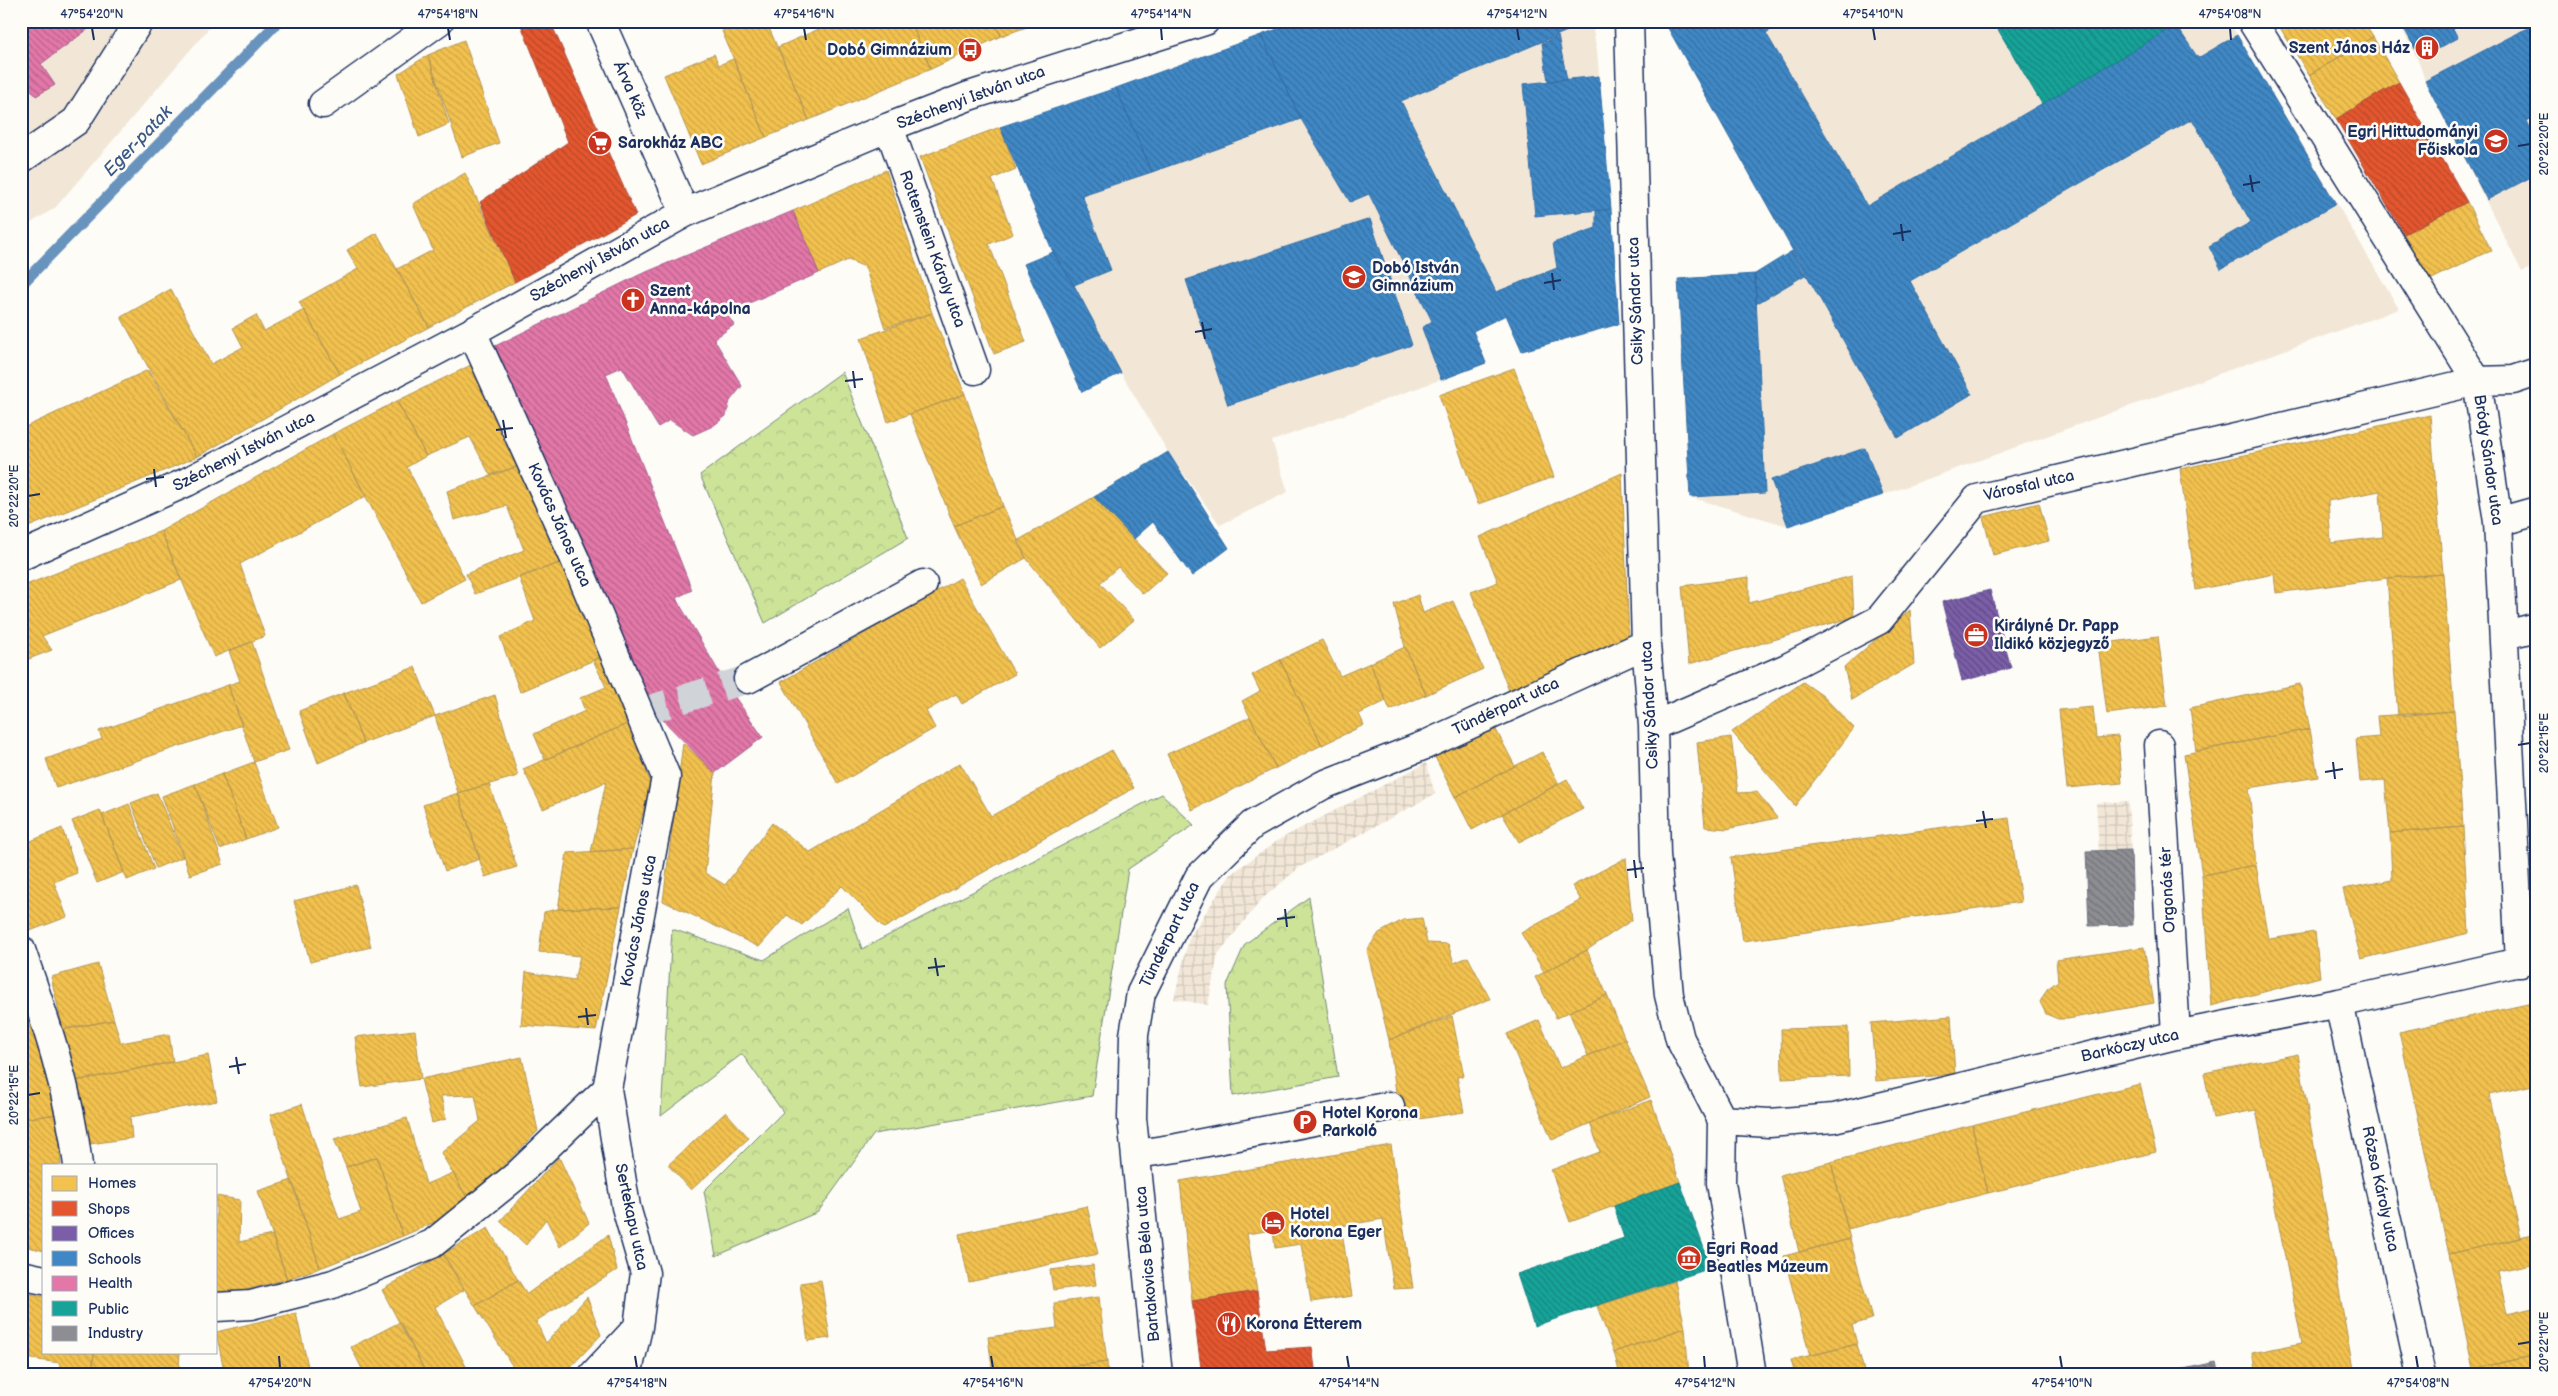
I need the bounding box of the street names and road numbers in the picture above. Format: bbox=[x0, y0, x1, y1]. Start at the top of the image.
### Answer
street label: Árva köz bbox=[609, 58, 653, 122]
street label: Széchenyi István utca bbox=[894, 62, 1048, 134]
street label: Rottenstein Károly utca bbox=[895, 168, 969, 330]
street label: Széchenyi István utca bbox=[527, 214, 673, 306]
street label: Csiky Sándor utca bbox=[1624, 236, 1648, 366]
street label: Bródy Sándor utca bbox=[2469, 393, 2507, 527]
street label: Széchenyi István utca bbox=[170, 408, 318, 496]
street label: Kovács János utca bbox=[523, 460, 595, 590]
street label: Városfal utca bbox=[1982, 466, 2076, 506]
street label: Csiky Sándor utca bbox=[1637, 640, 1663, 770]
street label: Tündérpart utca bbox=[1450, 674, 1562, 740]
street label: Orgonás tér bbox=[2156, 846, 2180, 934]
street label: Kovács János utca bbox=[617, 853, 661, 989]
street label: Tündérpart utca bbox=[1136, 879, 1204, 991]
street label: Barkóczy utca bbox=[2079, 1025, 2181, 1067]
street label: Rózsa Károly utca bbox=[2357, 1124, 2403, 1254]
street label: Sertekapu utca bbox=[610, 1162, 652, 1272]
street label: Bartakovics Béla utca bbox=[1132, 1185, 1164, 1343]

